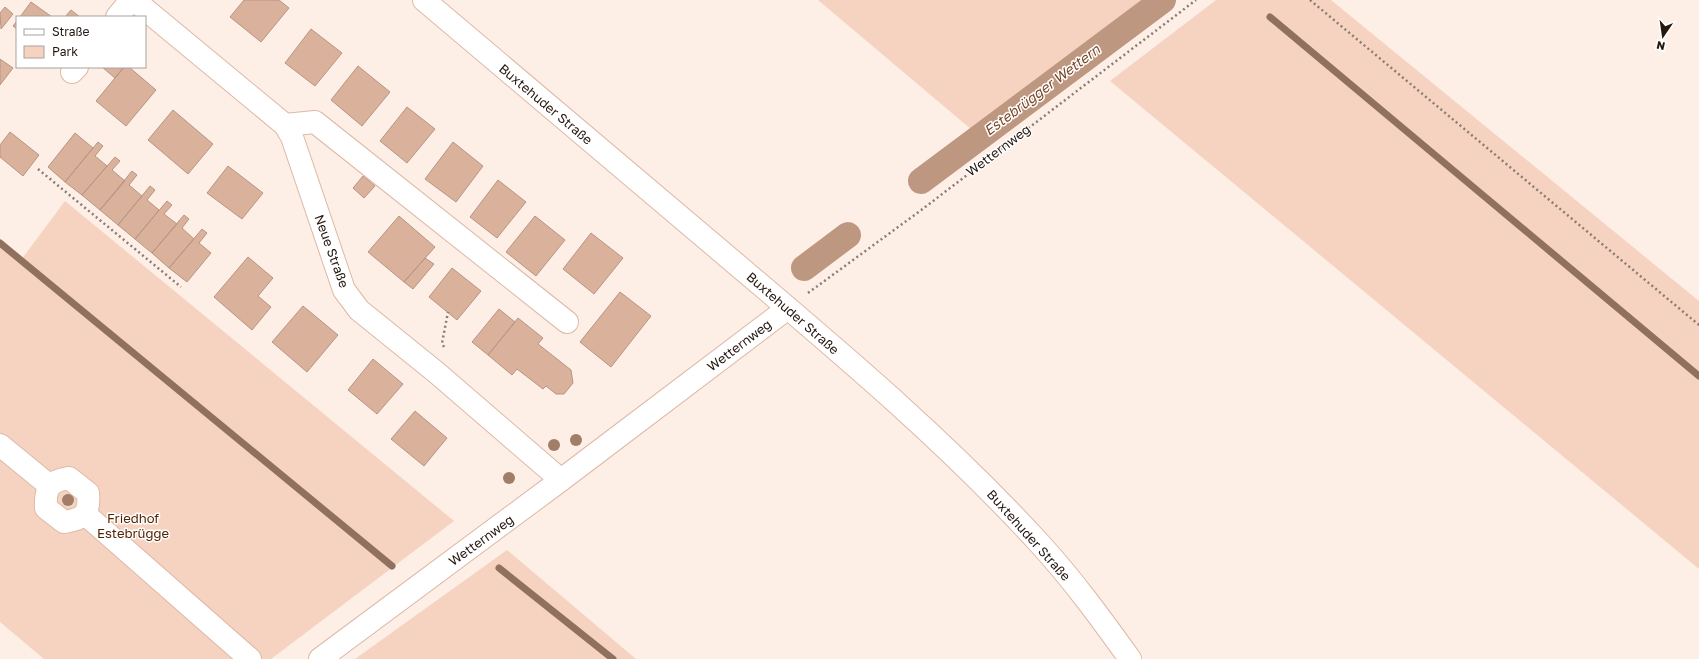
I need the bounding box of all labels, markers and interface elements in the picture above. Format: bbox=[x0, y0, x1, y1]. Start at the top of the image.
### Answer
legend bbox=[16, 16, 146, 68]
north arrow bbox=[1643, 16, 1683, 56]
text: Straße bbox=[52, 24, 90, 39]
text: N bbox=[1655, 39, 1666, 54]
water label: Estebrügger Wettern bbox=[980, 40, 1104, 139]
text: Park bbox=[52, 44, 78, 59]
street label: Buxtehuder Straße bbox=[496, 60, 596, 148]
street label: Wetternweg bbox=[963, 121, 1033, 179]
street label: Neue Straße bbox=[311, 212, 353, 290]
street label: Buxtehuder Straße bbox=[744, 269, 842, 357]
street label: Wetternweg bbox=[704, 316, 774, 374]
street label: Buxtehuder Straße bbox=[984, 486, 1074, 584]
park label: Friedhof Estebrügge bbox=[97, 510, 169, 541]
street label: Wetternweg bbox=[445, 511, 517, 569]

